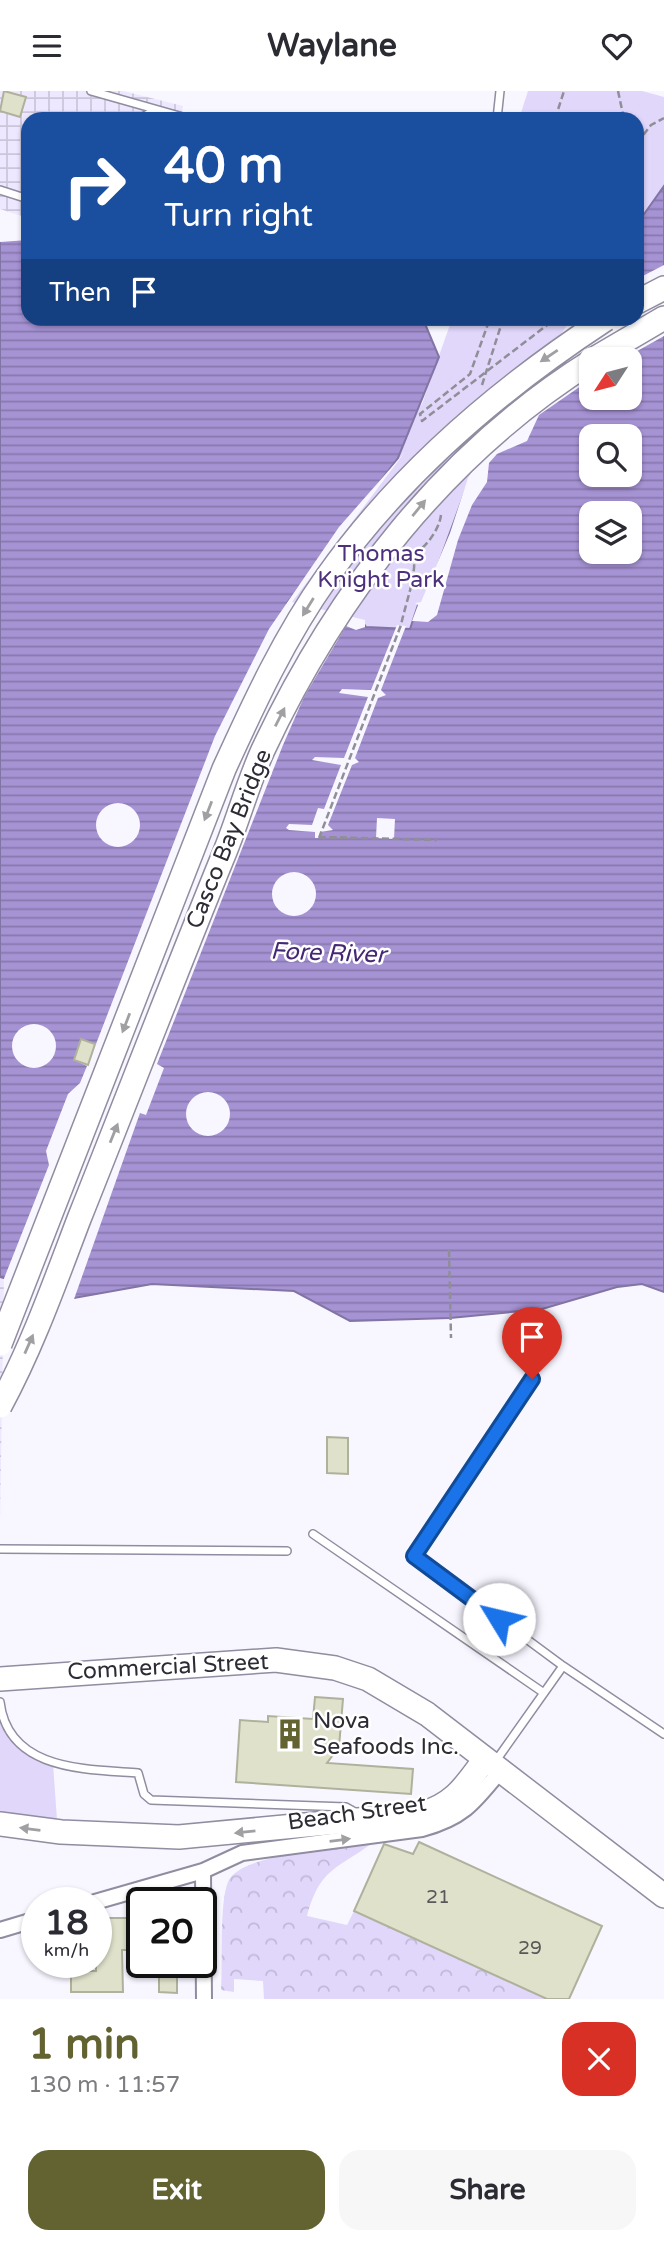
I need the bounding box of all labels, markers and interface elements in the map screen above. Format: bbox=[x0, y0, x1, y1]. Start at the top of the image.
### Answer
icon: menu bbox=[28, 27, 66, 65]
text: Waylane bbox=[267, 27, 397, 65]
icon: heart bbox=[598, 27, 636, 65]
text: 40 m bbox=[164, 137, 283, 196]
icon: right bbox=[49, 140, 140, 231]
text: Turn right bbox=[164, 197, 313, 235]
icon: arrive bbox=[125, 273, 163, 311]
text: Then bbox=[49, 277, 111, 308]
north arrow bbox=[579, 347, 642, 409]
map controls bbox=[579, 347, 642, 564]
one-way arrow bbox=[540, 349, 558, 363]
button: search bbox=[579, 424, 642, 487]
one-way arrow bbox=[411, 500, 426, 517]
button: layers bbox=[579, 501, 642, 564]
park label: Thomas Knight Park bbox=[317, 540, 445, 594]
one-way arrow bbox=[301, 597, 314, 617]
one-way arrow bbox=[274, 707, 285, 727]
street label: Casco Bay Bridge bbox=[180, 745, 278, 933]
one-way arrow bbox=[203, 800, 214, 821]
water label: Fore River bbox=[270, 936, 389, 970]
one-way arrow bbox=[120, 1013, 131, 1034]
one-way arrow bbox=[108, 1123, 119, 1144]
pin bbox=[502, 1307, 562, 1379]
icon: arrive bbox=[513, 1318, 551, 1356]
one-way arrow bbox=[23, 1333, 34, 1354]
position arrow bbox=[462, 1582, 536, 1656]
street label: Commercial Street bbox=[67, 1648, 270, 1686]
place label: Nova Seafoods Inc. bbox=[313, 1707, 459, 1761]
building icon: Nova Seafoods Inc. bbox=[273, 1717, 307, 1751]
street label: Beach Street bbox=[286, 1789, 428, 1837]
one-way arrow bbox=[19, 1823, 41, 1834]
one-way arrow bbox=[233, 1827, 255, 1838]
one-way arrow bbox=[329, 1834, 351, 1845]
house number: 21 bbox=[426, 1886, 450, 1908]
speed limit sign: 20 bbox=[126, 1887, 217, 1978]
text: 18 bbox=[45, 1902, 88, 1944]
house number: 29 bbox=[518, 1937, 542, 1959]
text: km/h bbox=[44, 1939, 89, 1961]
text: 1 min bbox=[28, 2019, 140, 2070]
button: close bbox=[562, 2022, 636, 2096]
text: 130 m · 11:57 bbox=[28, 2071, 180, 2099]
button: Exit bbox=[28, 2150, 325, 2230]
button: Share bbox=[339, 2150, 636, 2230]

